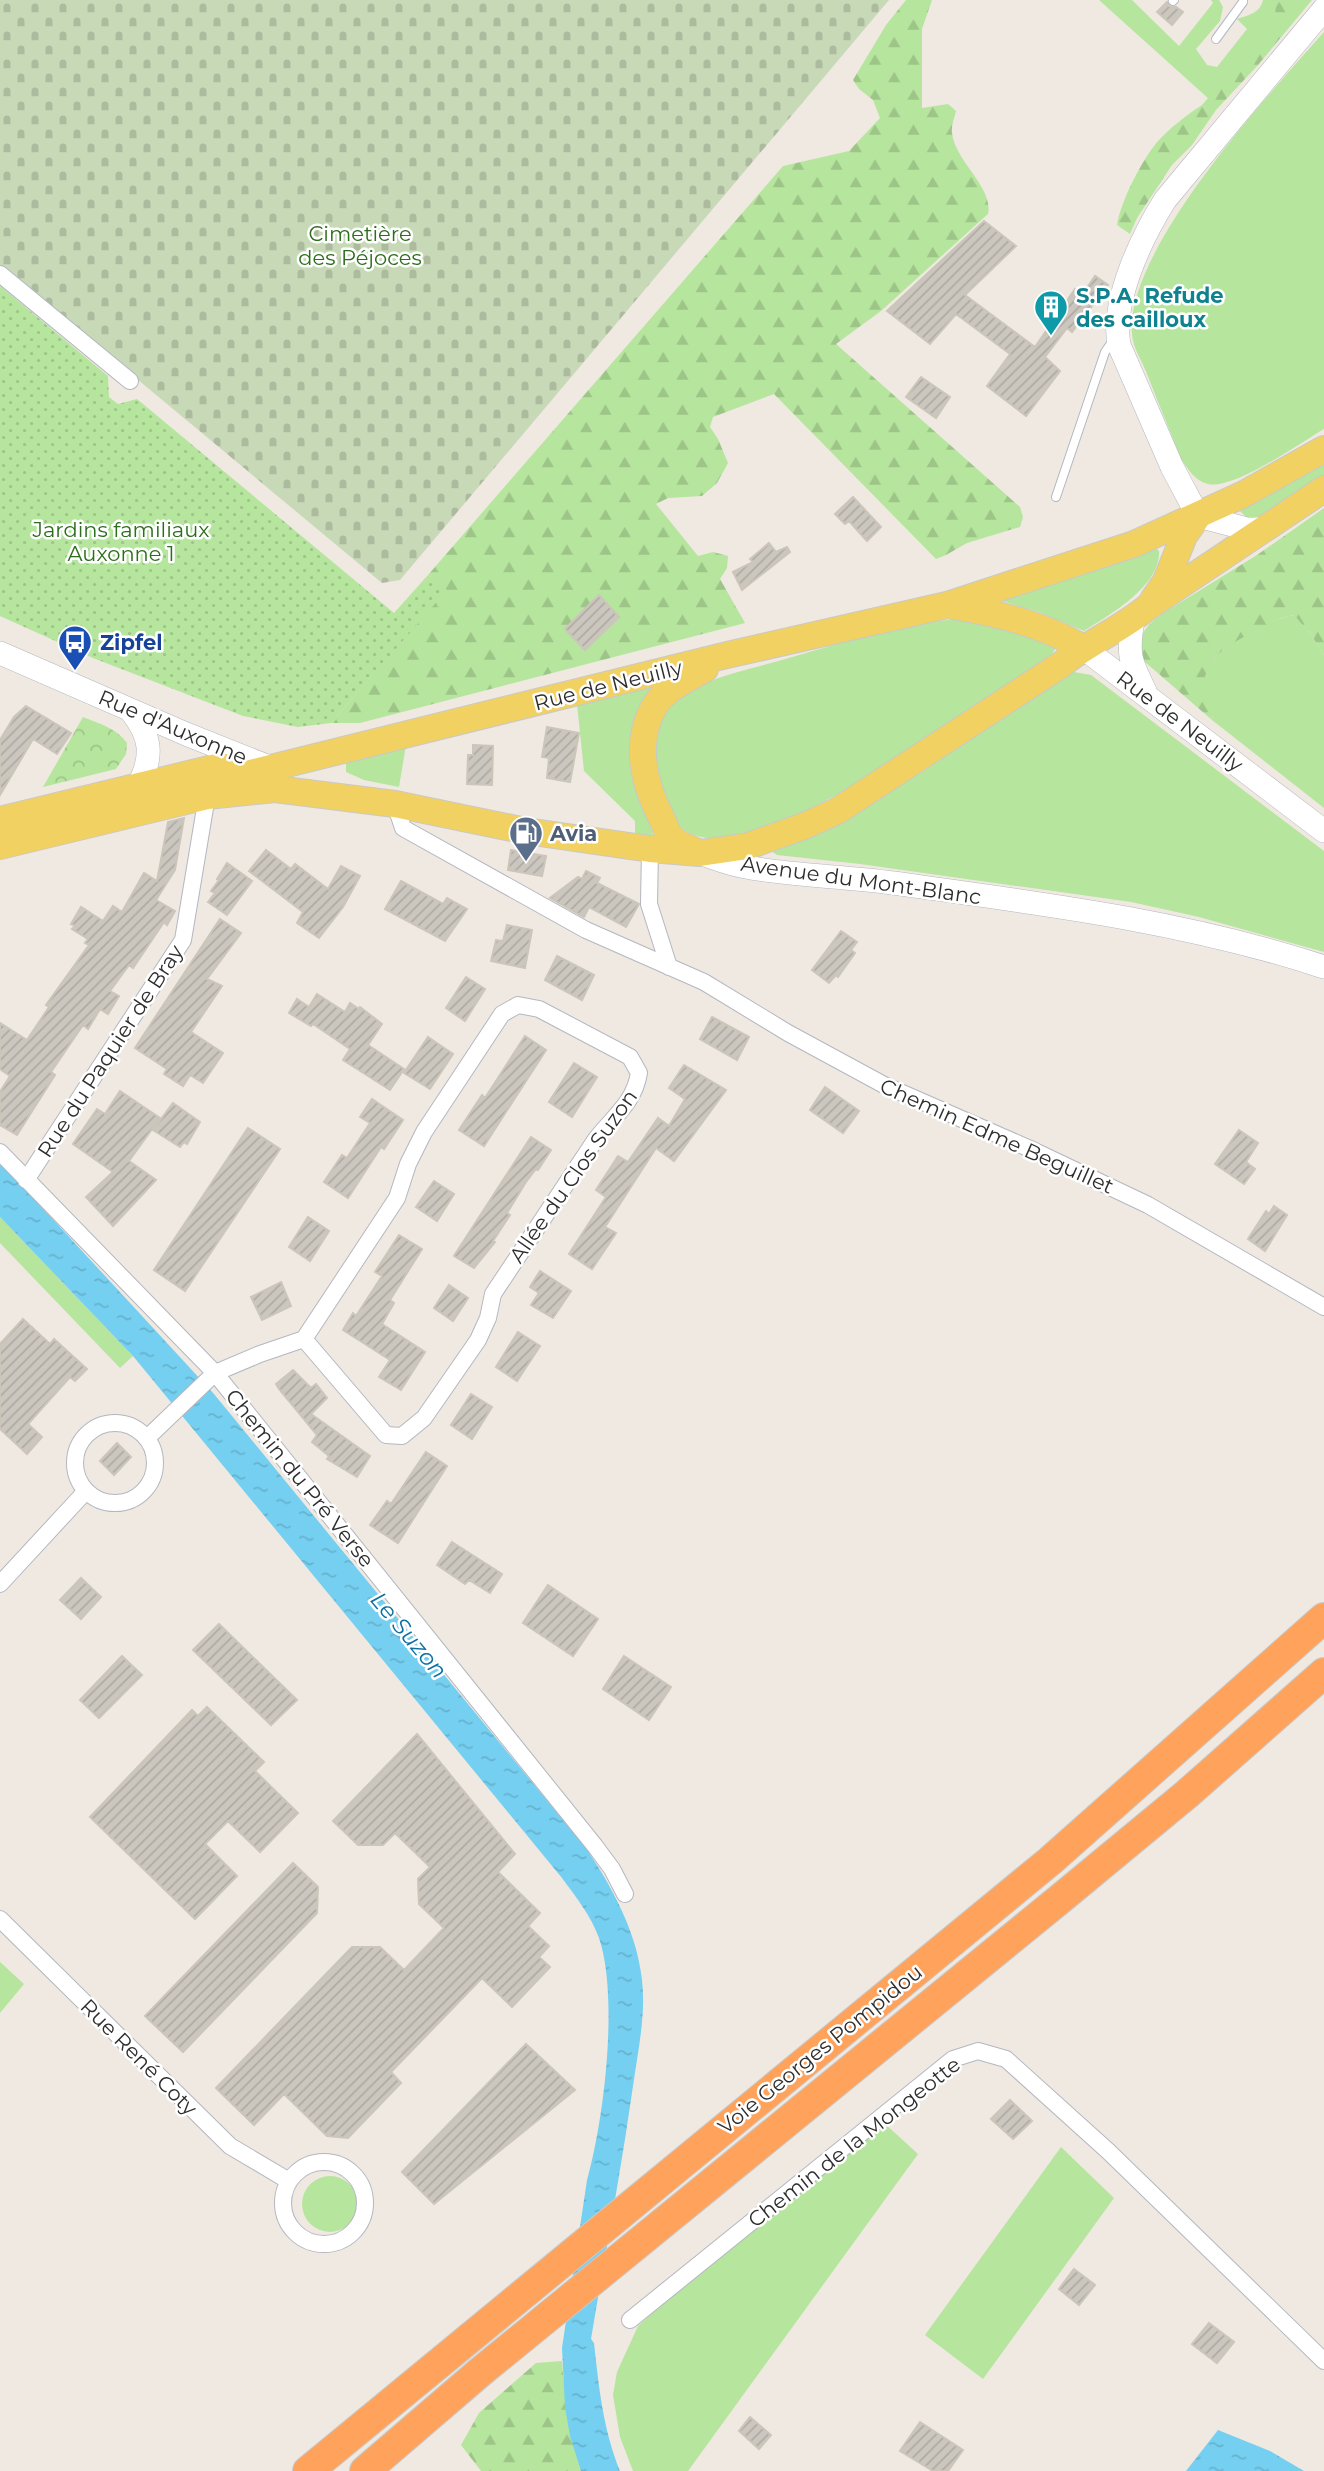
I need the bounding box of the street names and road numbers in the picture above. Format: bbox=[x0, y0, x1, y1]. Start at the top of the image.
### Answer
street label: Rue de Neuilly bbox=[531, 654, 685, 716]
street label: Rue de Neuilly bbox=[1112, 665, 1249, 777]
street label: Rue d'Auxonne bbox=[95, 684, 251, 770]
street label: Avenue du Mont-Blanc bbox=[739, 851, 983, 909]
street label: Rue du Paquier de Bray bbox=[32, 940, 188, 1162]
street label: Chemin Edme Beguillet bbox=[876, 1073, 1118, 1199]
street label: Allée du Clos Suzon bbox=[504, 1085, 642, 1267]
street label: Chemin du Pré Verse bbox=[221, 1384, 379, 1572]
street label: Voie Georges Pompidou bbox=[713, 1959, 927, 2139]
street label: Rue René Coty bbox=[76, 1994, 203, 2121]
street label: Chemin de la Mongeotte bbox=[743, 2051, 965, 2233]

